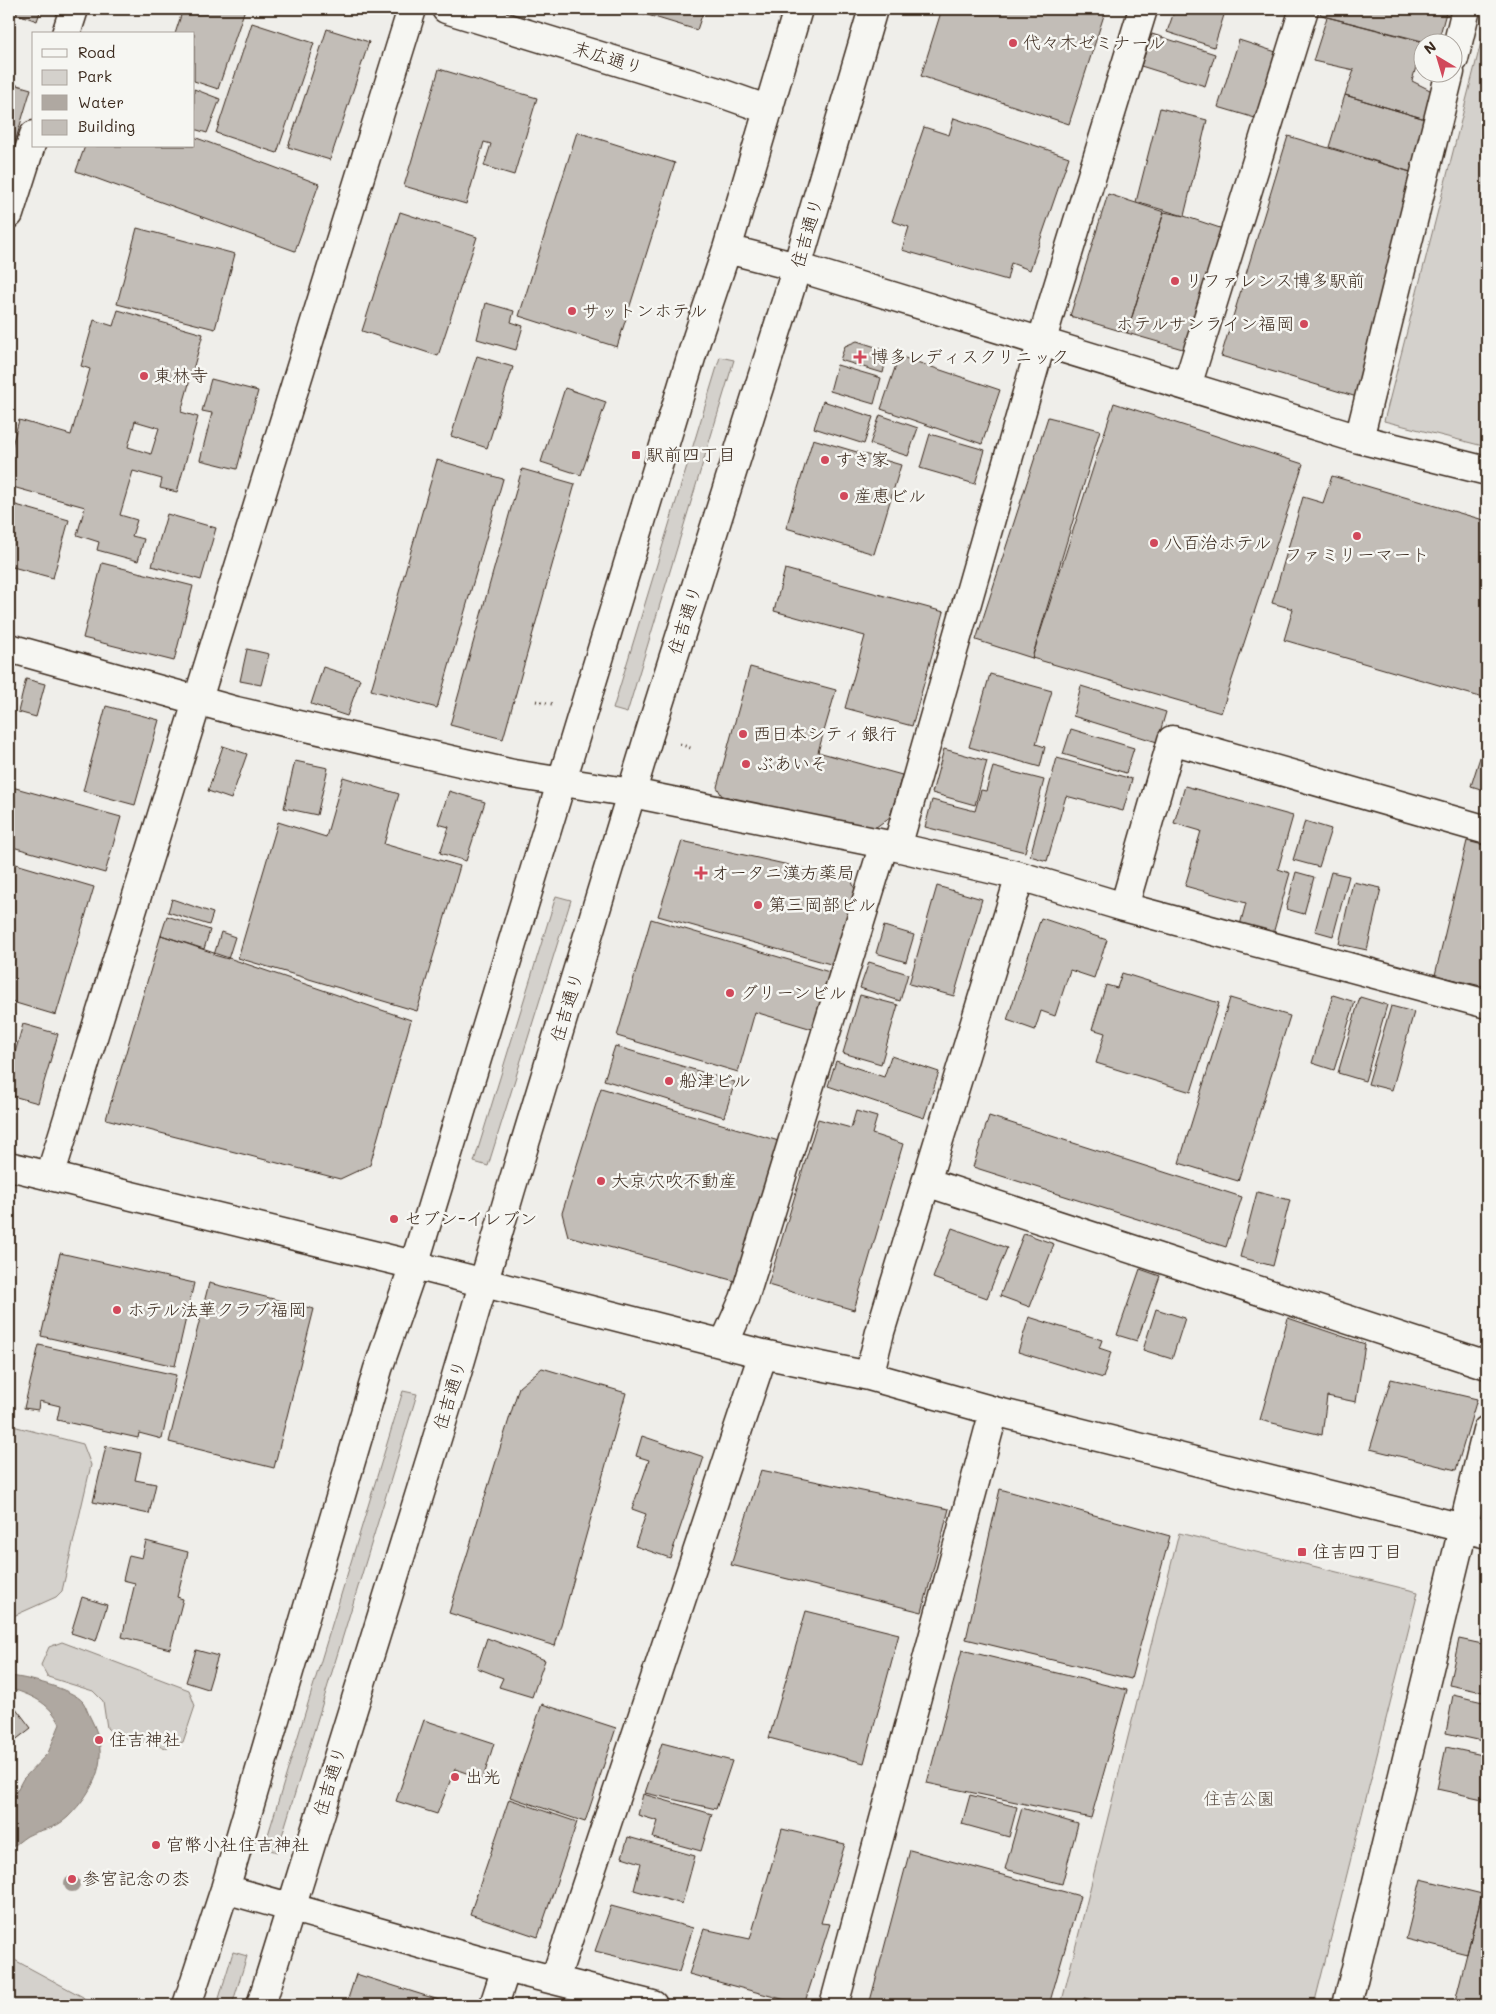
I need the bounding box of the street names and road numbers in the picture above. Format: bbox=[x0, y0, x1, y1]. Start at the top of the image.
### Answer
street label: 末広通り bbox=[570, 35, 646, 79]
street label: 住吉通り bbox=[785, 195, 827, 271]
street label: 住吉通り bbox=[662, 582, 707, 658]
street label: 住吉通り bbox=[544, 969, 588, 1045]
street label: 住吉通り bbox=[427, 1357, 471, 1433]
street label: 住吉通り bbox=[307, 1743, 351, 1819]

